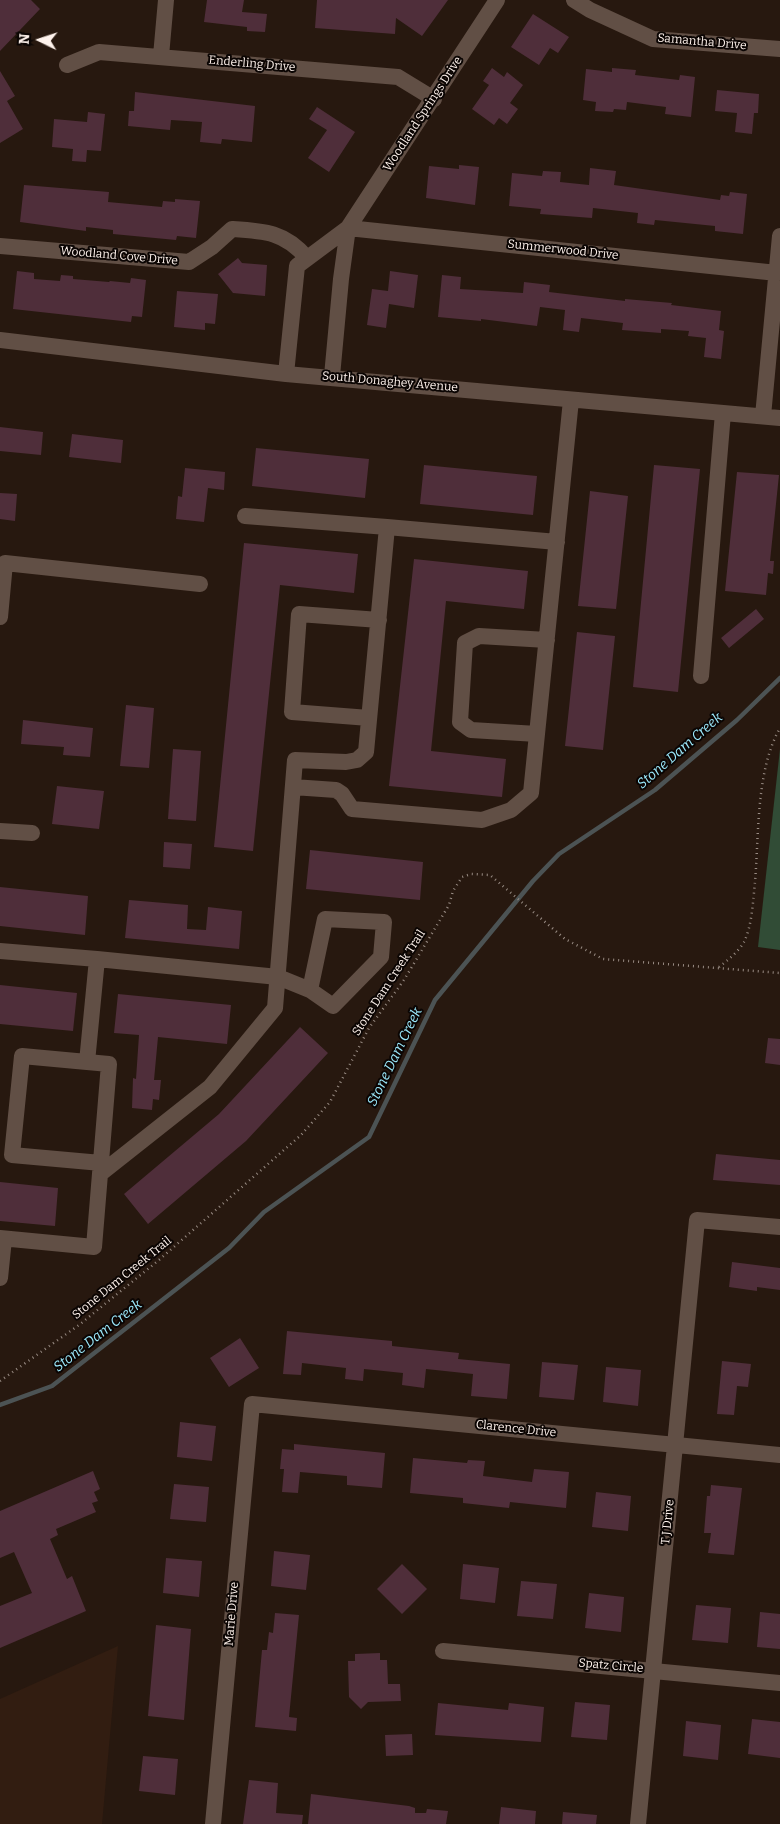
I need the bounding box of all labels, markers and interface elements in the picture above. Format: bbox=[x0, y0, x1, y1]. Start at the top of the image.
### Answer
north arrow bbox=[15, 15, 65, 65]
street label: Samantha Drive bbox=[657, 31, 747, 53]
text: N bbox=[16, 33, 33, 45]
street label: Enderling Drive bbox=[208, 53, 296, 75]
street label: Woodland Springs Drive bbox=[381, 54, 465, 174]
street label: Summerwood Drive bbox=[507, 237, 619, 263]
street label: Woodland Cove Drive bbox=[60, 244, 178, 268]
street label: South Donaghey Avenue bbox=[321, 369, 459, 395]
water label: Stone Dam Creek bbox=[634, 709, 726, 793]
street label: Stone Dam Creek Trail bbox=[349, 927, 429, 1039]
water label: Stone Dam Creek bbox=[364, 1005, 426, 1109]
street label: Stone Dam Creek Trail bbox=[69, 1234, 175, 1322]
water label: Stone Dam Creek bbox=[50, 1296, 146, 1376]
street label: Clarence Drive bbox=[475, 1418, 557, 1440]
street label: T J Drive bbox=[658, 1499, 678, 1545]
street label: Marie Drive bbox=[222, 1581, 242, 1647]
street label: Spatz Circle bbox=[578, 1656, 644, 1676]

